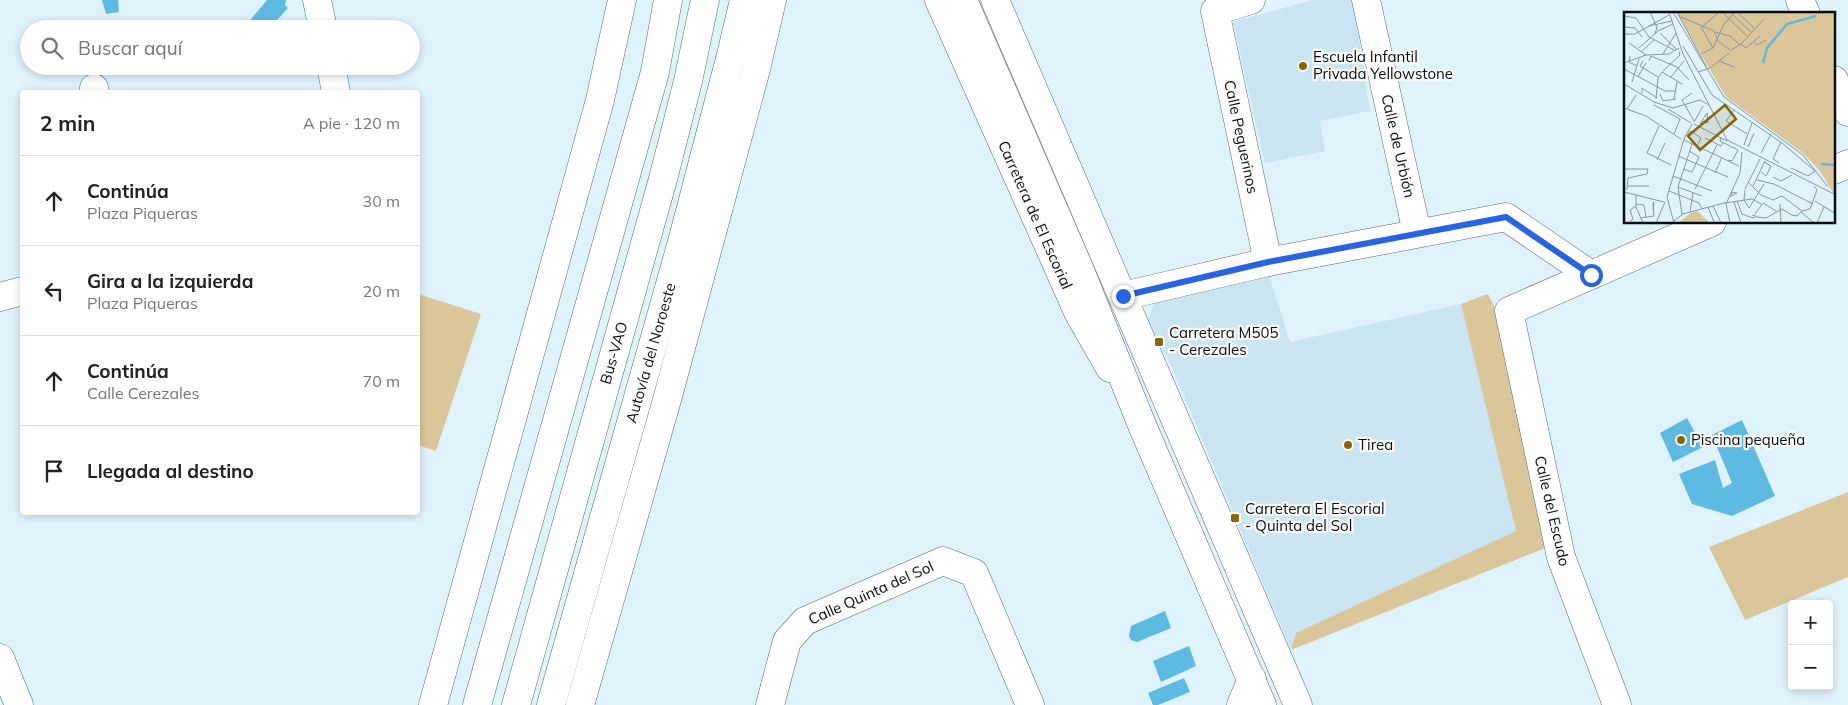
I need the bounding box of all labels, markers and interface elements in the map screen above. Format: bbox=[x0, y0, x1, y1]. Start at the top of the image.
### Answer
inset map bbox=[1624, 12, 1836, 224]
search box bbox=[20, 20, 420, 75]
icon: search bbox=[38, 34, 66, 62]
text: Buscar aquí bbox=[78, 36, 182, 60]
place label: Escuela Infantil Privada Yellowstone bbox=[1313, 47, 1453, 83]
marker: Escuela Infantil Privada Yellowstone bbox=[1297, 60, 1309, 72]
street label: Calle Peguerinos bbox=[1220, 78, 1263, 195]
street label: Calle de Urbión bbox=[1377, 92, 1420, 199]
text: 2 min bbox=[40, 110, 95, 136]
text: A pie · 120 m bbox=[303, 113, 400, 133]
street label: Carretera de El Escorial bbox=[994, 138, 1077, 292]
text: Continúa bbox=[87, 179, 169, 203]
icon: ahead bbox=[40, 187, 68, 215]
text: 30 m bbox=[363, 191, 400, 211]
text: Plaza Piqueras bbox=[87, 203, 198, 223]
route start bbox=[1580, 264, 1603, 287]
text: Gira a la izquierda bbox=[87, 269, 253, 293]
icon: left bbox=[40, 277, 68, 305]
text: 20 m bbox=[363, 281, 400, 301]
street label: Autovía del Noroeste bbox=[621, 281, 680, 425]
route end bbox=[1112, 285, 1135, 308]
text: Plaza Piqueras bbox=[87, 293, 198, 313]
street label: Bus-VAO bbox=[596, 319, 631, 386]
place label: Carretera M505 - Cerezales bbox=[1169, 323, 1278, 359]
marker: Carretera M505 - Cerezales bbox=[1153, 336, 1165, 348]
text: Continúa bbox=[87, 359, 169, 383]
icon: ahead bbox=[40, 367, 68, 395]
text: 70 m bbox=[363, 371, 400, 391]
text: Calle Cerezales bbox=[87, 383, 200, 403]
place label: Piscina pequeña bbox=[1691, 430, 1805, 449]
marker: Piscina pequeña bbox=[1675, 434, 1687, 446]
place label: Tirea bbox=[1358, 435, 1393, 454]
marker: Tirea bbox=[1342, 439, 1354, 451]
street label: Calle del Escudo bbox=[1531, 454, 1574, 568]
icon: arrive bbox=[40, 457, 68, 485]
text: Llegada al destino bbox=[87, 459, 254, 483]
place label: Carretera El Escorial - Quinta del Sol bbox=[1245, 499, 1384, 535]
marker: Carretera El Escorial - Quinta del Sol bbox=[1229, 512, 1241, 524]
street label: Calle Quinta del Sol bbox=[805, 556, 936, 629]
map controls bbox=[1788, 600, 1833, 690]
button: + bbox=[1788, 600, 1833, 645]
button: − bbox=[1788, 645, 1833, 690]

